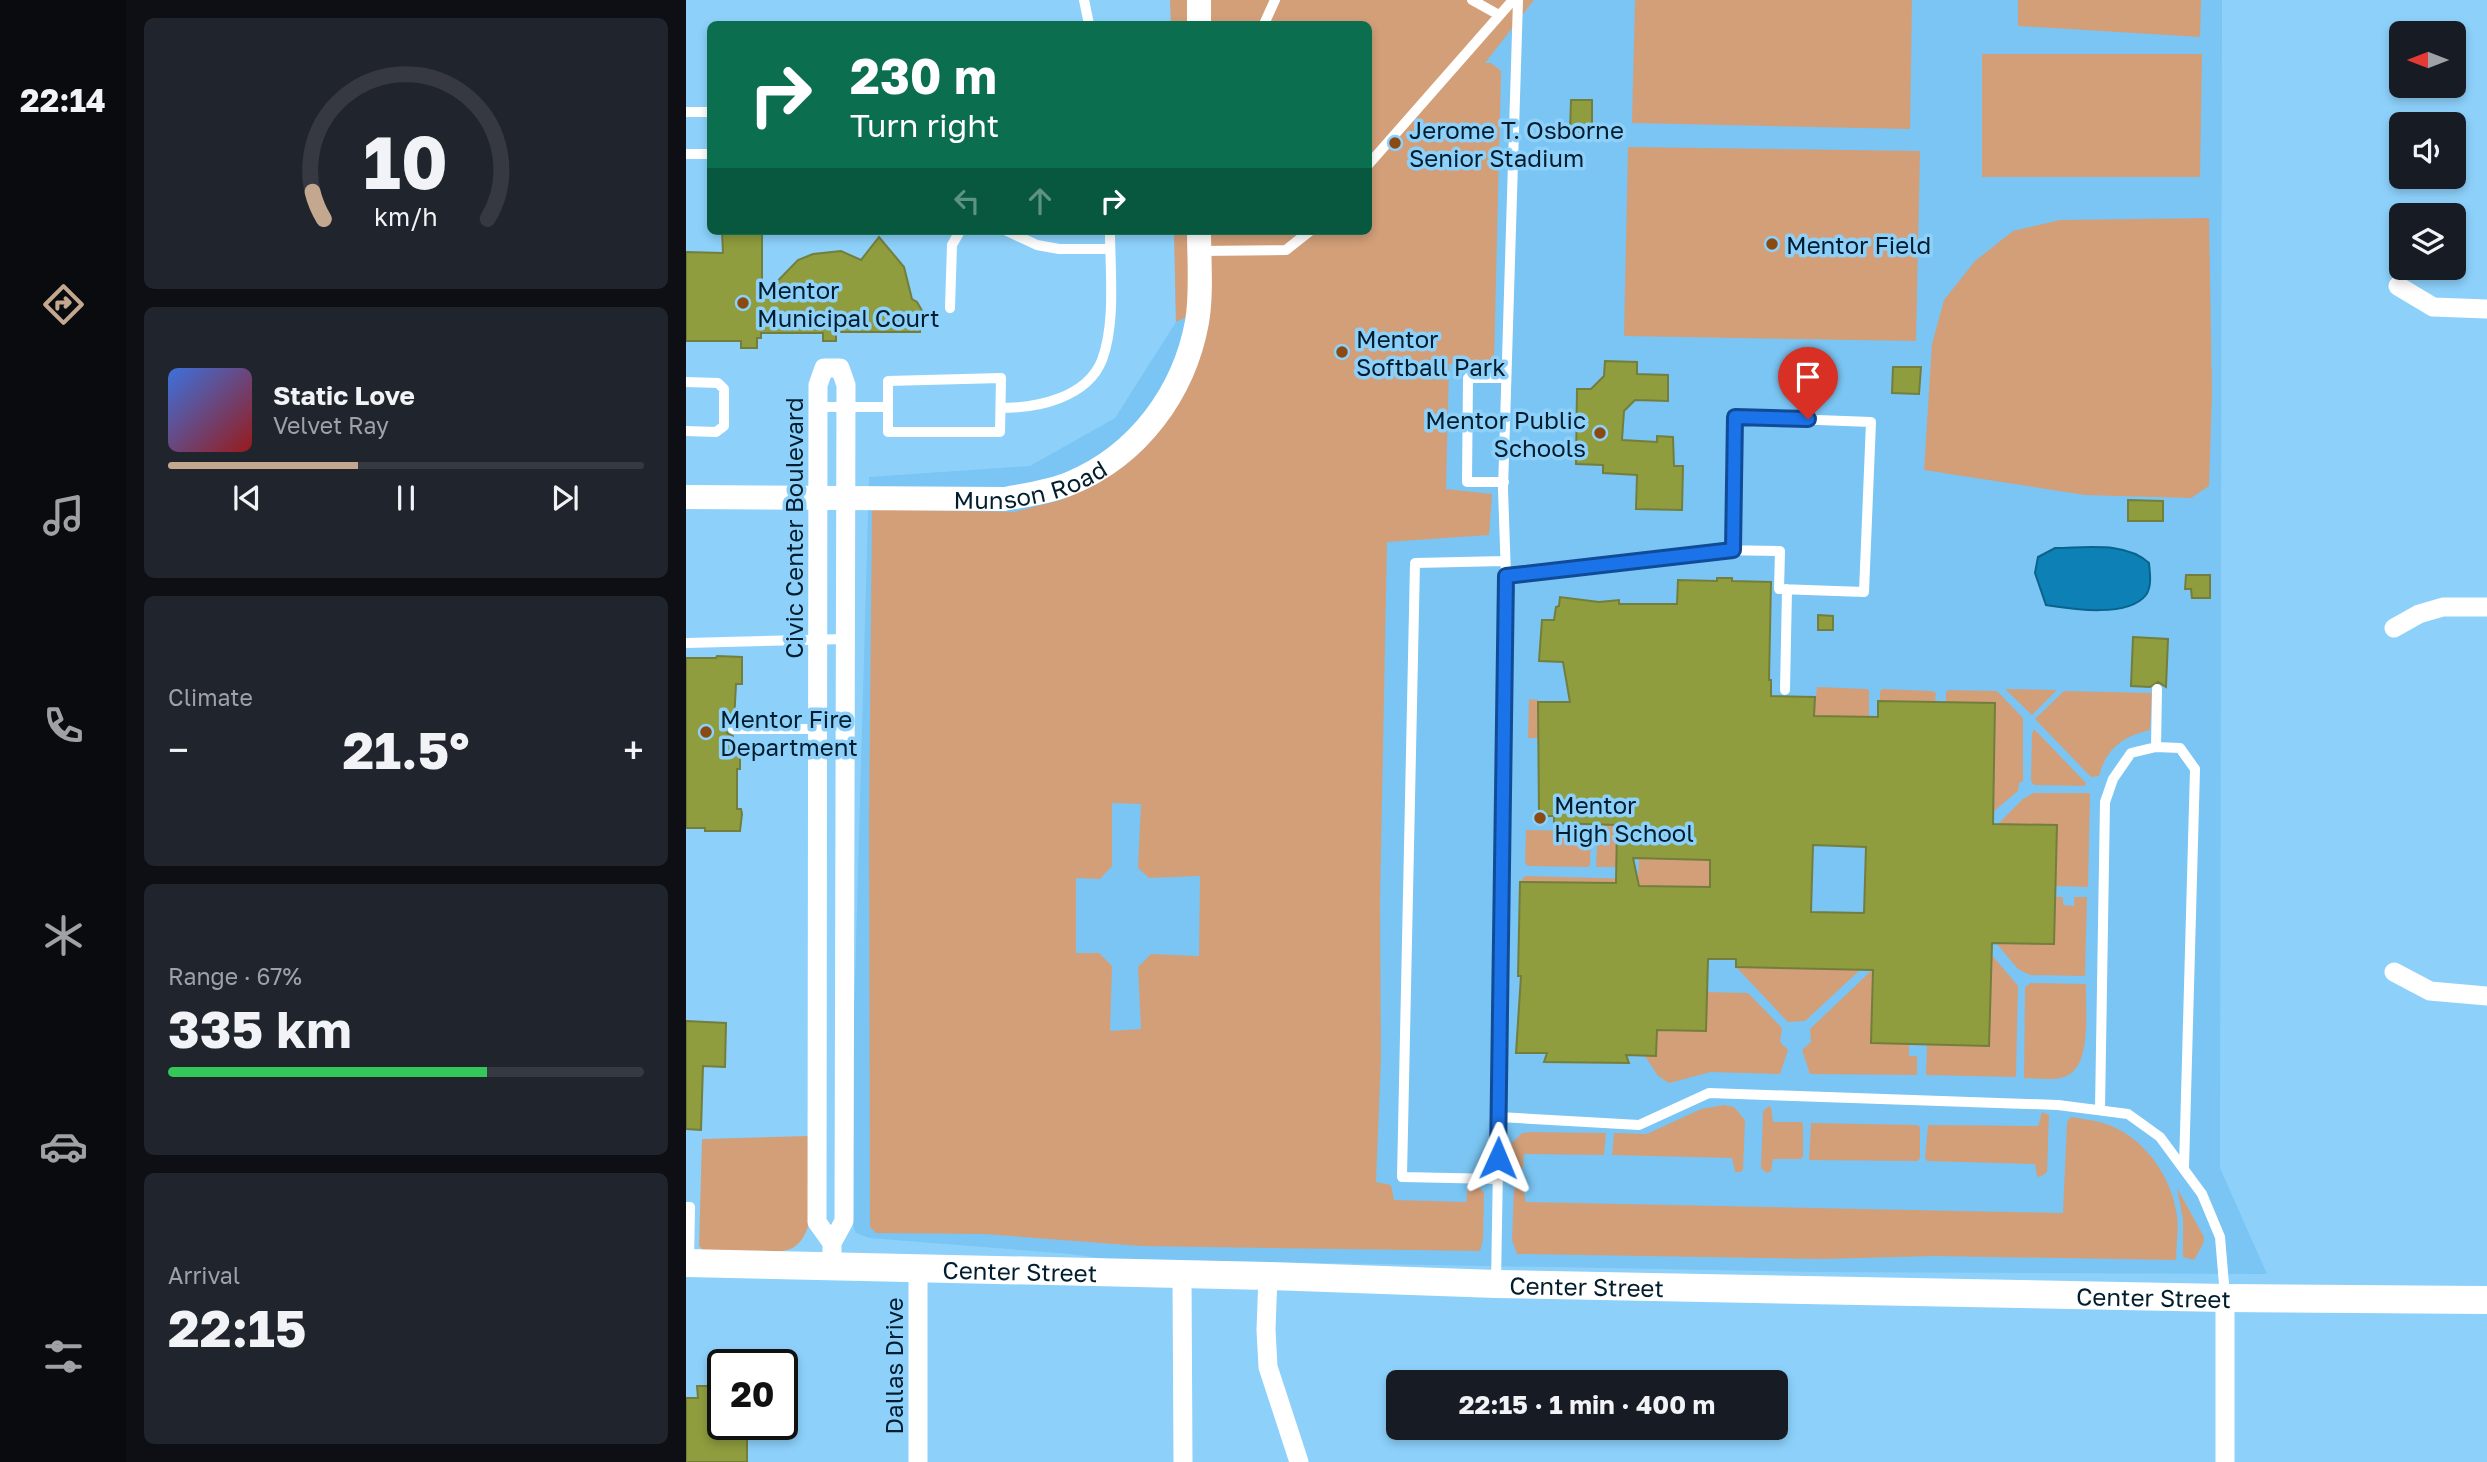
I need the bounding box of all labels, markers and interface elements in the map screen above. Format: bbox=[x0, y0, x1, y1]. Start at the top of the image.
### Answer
north arrow bbox=[2389, 21, 2466, 98]
map controls bbox=[2389, 21, 2466, 280]
text: 230 m bbox=[850, 46, 997, 105]
icon: right bbox=[735, 49, 826, 140]
text: 22:14 bbox=[20, 81, 106, 119]
text: Turn right bbox=[850, 106, 999, 144]
button: sound bbox=[2389, 112, 2466, 189]
place label: Jerome T. Osborne Senior Stadium bbox=[1409, 115, 1624, 172]
text: 10 bbox=[364, 119, 448, 206]
marker: Jerome T. Osborne Senior Stadium bbox=[1387, 135, 1403, 151]
icon: left bbox=[948, 182, 986, 220]
icon: ahead bbox=[1021, 182, 1059, 220]
icon: right bbox=[1094, 182, 1132, 220]
text: km/h bbox=[374, 201, 438, 232]
button: layers bbox=[2389, 203, 2466, 280]
place label: Mentor Field bbox=[1786, 230, 1931, 259]
marker: Mentor Field bbox=[1764, 236, 1780, 252]
place label: Mentor Municipal Court bbox=[757, 275, 940, 332]
icon: directions bbox=[39, 280, 88, 329]
marker: Mentor Municipal Court bbox=[735, 295, 751, 311]
place label: Mentor Softball Park bbox=[1356, 324, 1506, 381]
marker: Mentor Softball Park bbox=[1334, 344, 1350, 360]
pin bbox=[1778, 347, 1838, 419]
icon: arrive bbox=[1789, 358, 1827, 396]
text: Static Love bbox=[273, 380, 415, 411]
street label: Civic Center Boulevard bbox=[779, 397, 808, 659]
place label: Mentor Public Schools bbox=[1425, 405, 1586, 462]
text: Velvet Ray bbox=[273, 411, 389, 439]
marker: Mentor Public Schools bbox=[1592, 425, 1608, 441]
street label: Munson Road bbox=[954, 453, 1111, 513]
icon: previous bbox=[228, 479, 266, 517]
icon: pause bbox=[387, 479, 425, 517]
icon: next bbox=[546, 479, 584, 517]
icon: music bbox=[39, 491, 88, 540]
text: Climate bbox=[168, 683, 253, 711]
icon: phone bbox=[39, 701, 88, 750]
place label: Mentor Fire Department bbox=[720, 704, 858, 761]
text: 21.5° bbox=[342, 718, 470, 780]
marker: Mentor Fire Department bbox=[698, 724, 714, 740]
text: − bbox=[168, 727, 189, 772]
text: + bbox=[623, 727, 644, 772]
place label: Mentor High School bbox=[1554, 790, 1694, 847]
marker: Mentor High School bbox=[1532, 810, 1548, 826]
icon: climate bbox=[39, 911, 88, 960]
text: Range · 67% bbox=[168, 962, 302, 990]
text: 335 km bbox=[168, 997, 352, 1059]
position arrow bbox=[1461, 1121, 1535, 1195]
icon: car bbox=[39, 1122, 88, 1171]
street label: Center Street bbox=[942, 1254, 1098, 1287]
text: Arrival bbox=[168, 1261, 240, 1289]
street label: Center Street bbox=[1509, 1270, 1664, 1302]
street label: Center Street bbox=[2076, 1281, 2231, 1313]
text: 22:15 bbox=[168, 1296, 307, 1358]
street label: Dallas Drive bbox=[879, 1297, 908, 1435]
icon: filters bbox=[39, 1332, 88, 1381]
speed limit sign: 20 bbox=[707, 1349, 798, 1440]
text: 22:15 · 1 min · 400 m bbox=[1459, 1389, 1715, 1420]

